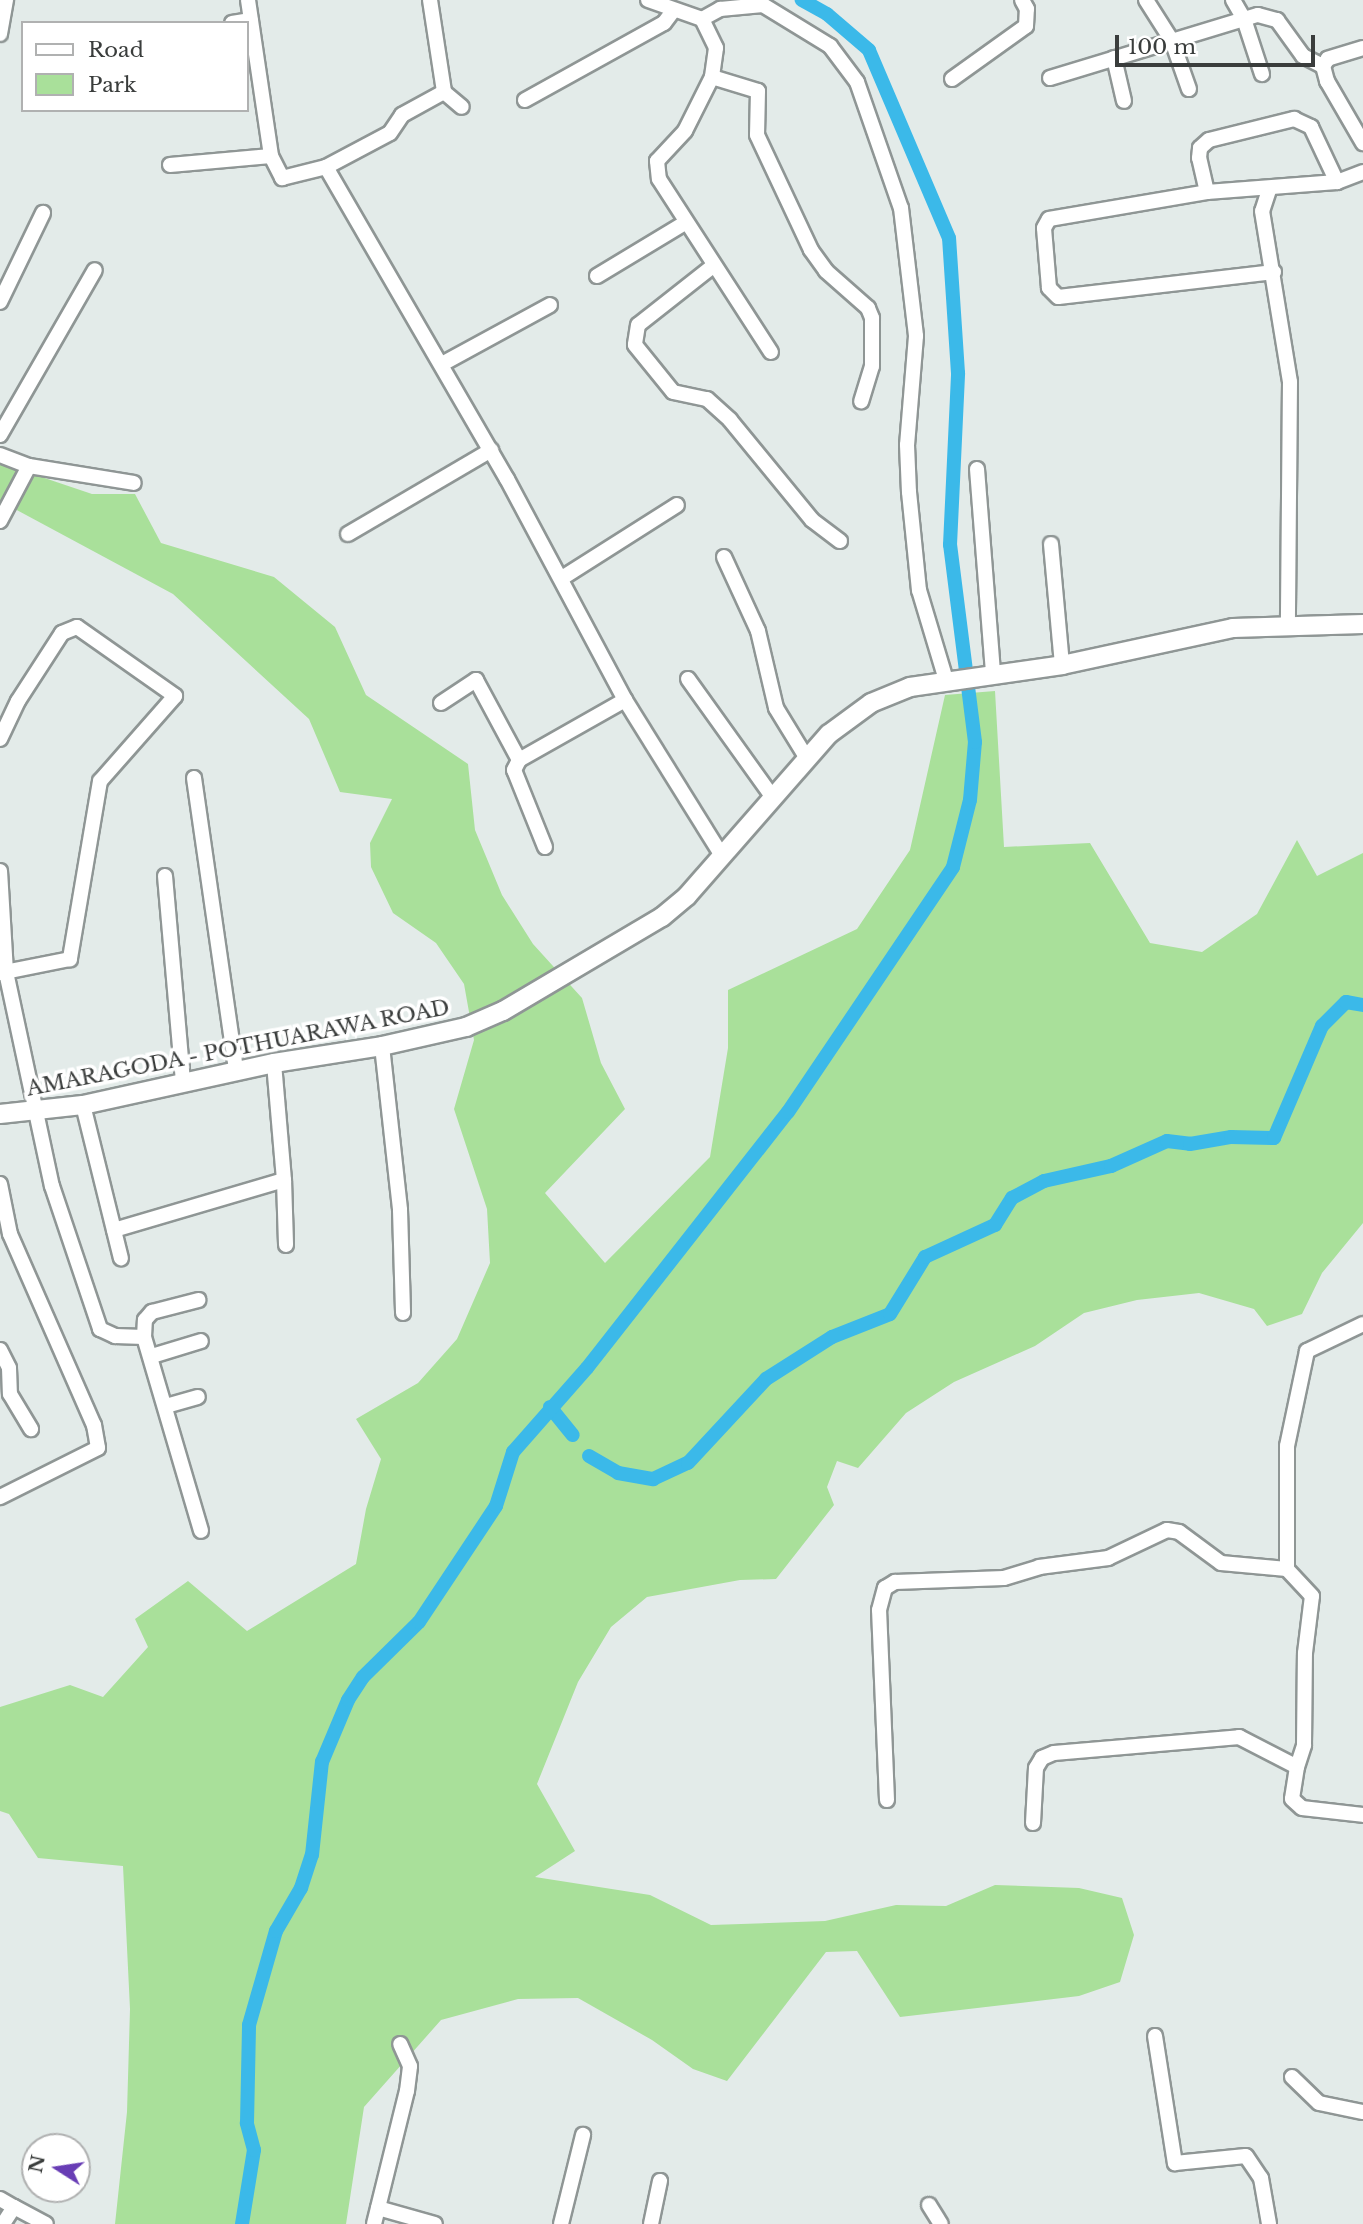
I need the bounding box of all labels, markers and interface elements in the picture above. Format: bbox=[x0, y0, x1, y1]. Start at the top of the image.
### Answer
legend bbox=[21, 21, 248, 112]
scale bar bbox=[1118, 21, 1318, 65]
text: 100 m bbox=[1128, 34, 1196, 60]
text: Road bbox=[88, 37, 144, 63]
text: Park bbox=[88, 72, 137, 98]
street label: AMARAGODA - POTHUARAWA ROAD bbox=[23, 994, 453, 1102]
north arrow bbox=[21, 2133, 91, 2203]
text: N bbox=[24, 2153, 50, 2175]

